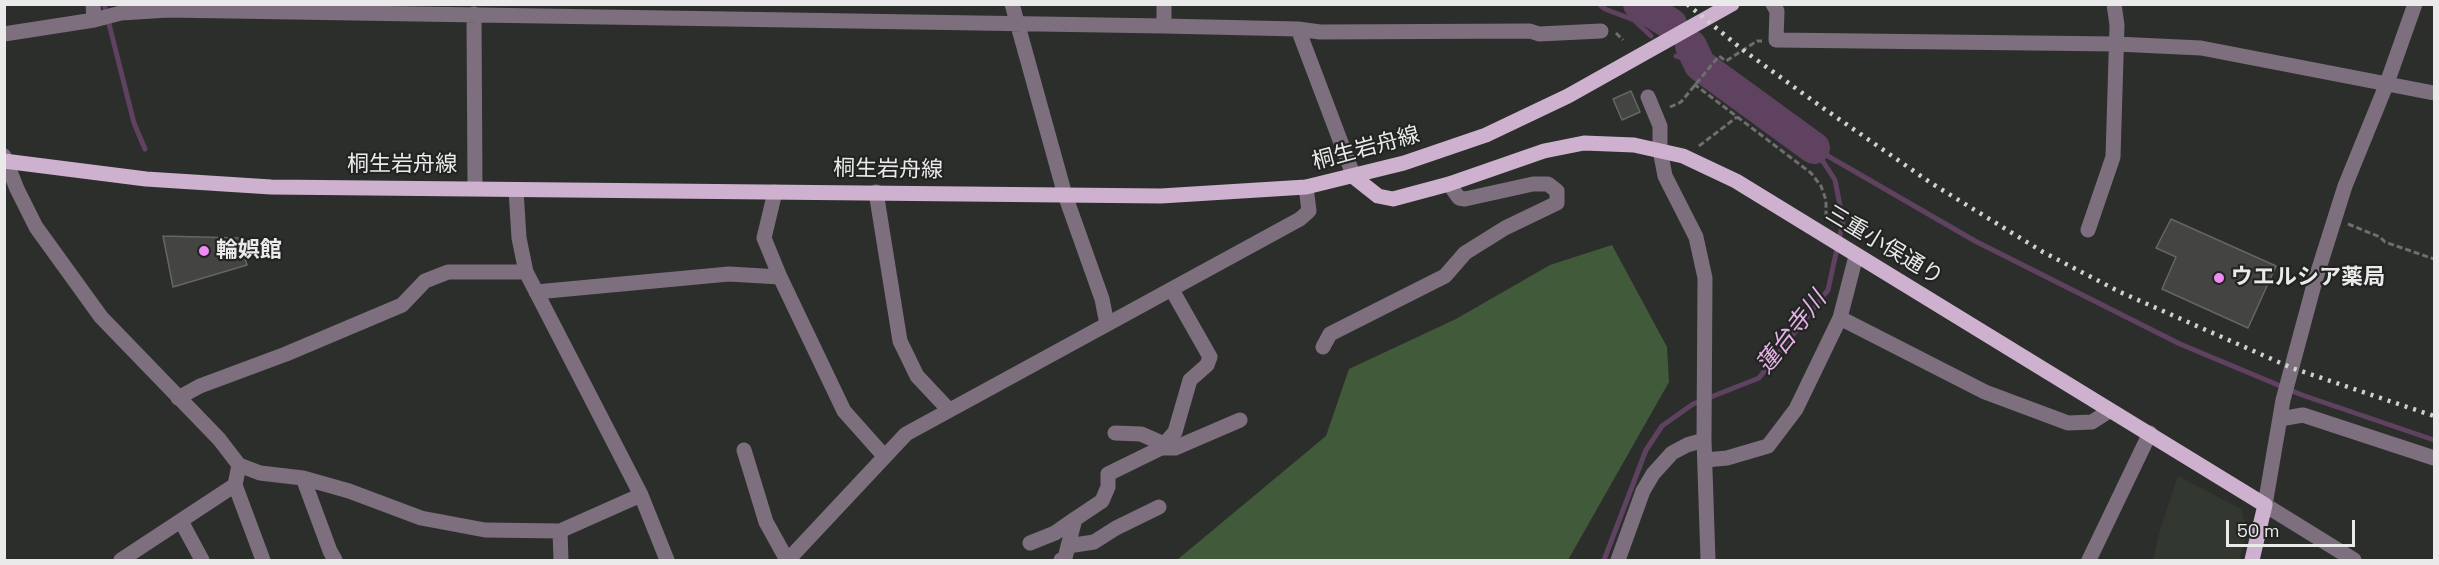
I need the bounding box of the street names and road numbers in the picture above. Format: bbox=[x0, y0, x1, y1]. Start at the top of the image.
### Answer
street label: 桐生岩舟線 bbox=[1309, 122, 1423, 176]
street label: 桐生岩舟線 bbox=[347, 152, 457, 178]
street label: 桐生岩舟線 bbox=[833, 156, 943, 184]
street label: 三重小俣通り bbox=[1821, 201, 1947, 291]

